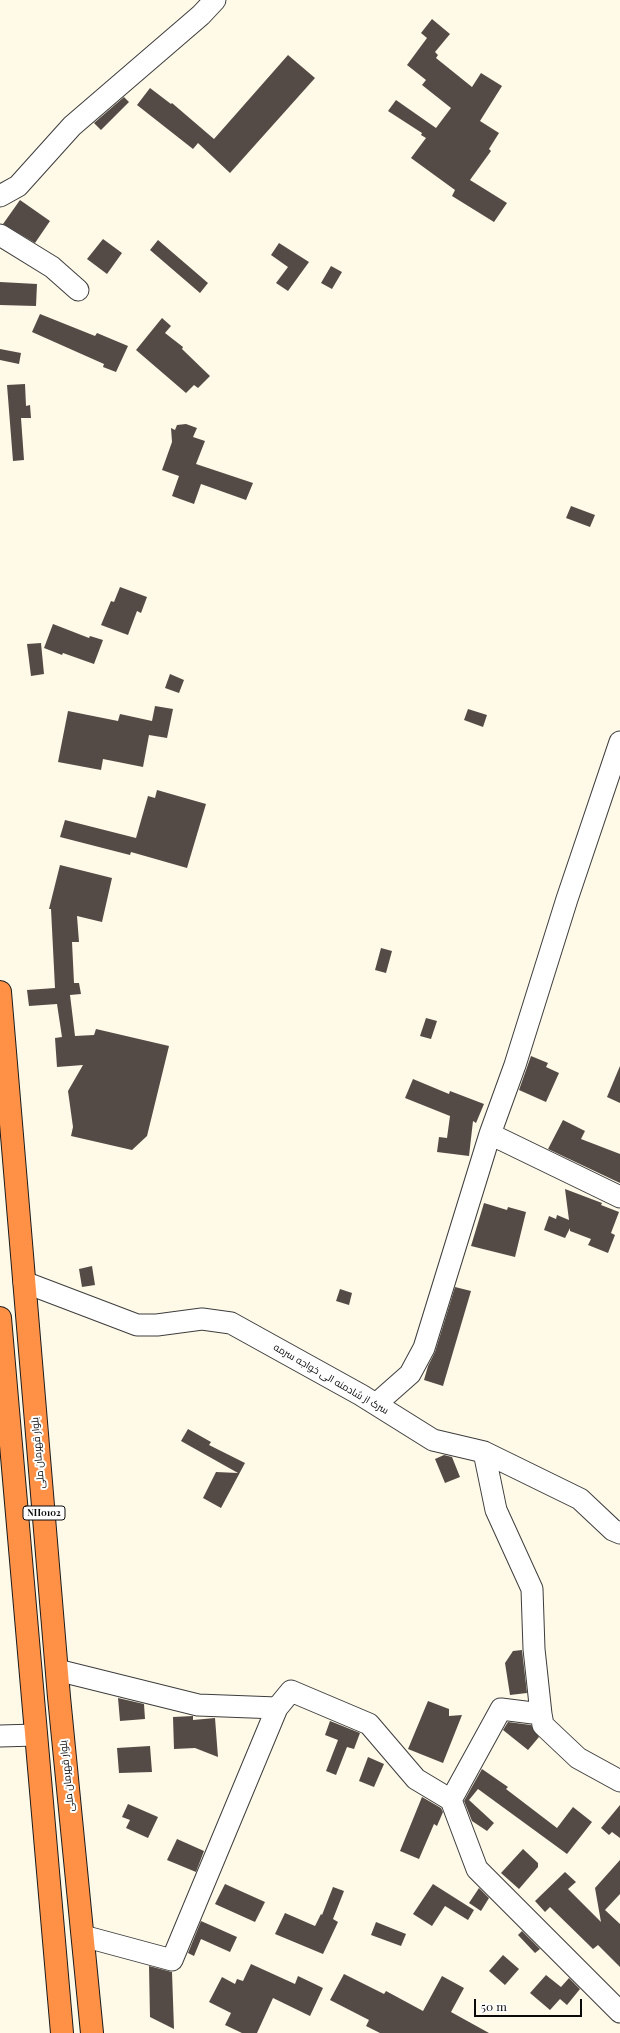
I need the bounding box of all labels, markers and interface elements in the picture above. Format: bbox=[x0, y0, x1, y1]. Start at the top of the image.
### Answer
street label: سرک از شادمنه الی خواجه سرمه bbox=[271, 1341, 391, 1417]
street label: بلوار قهرمان ملی bbox=[29, 1417, 47, 1489]
road number: NH0102 bbox=[23, 1506, 65, 1520]
street label: بلوار قهرمان ملی bbox=[57, 1740, 77, 1812]
scale bar bbox=[476, 1991, 584, 2017]
text: 50 m bbox=[481, 1998, 507, 2014]

